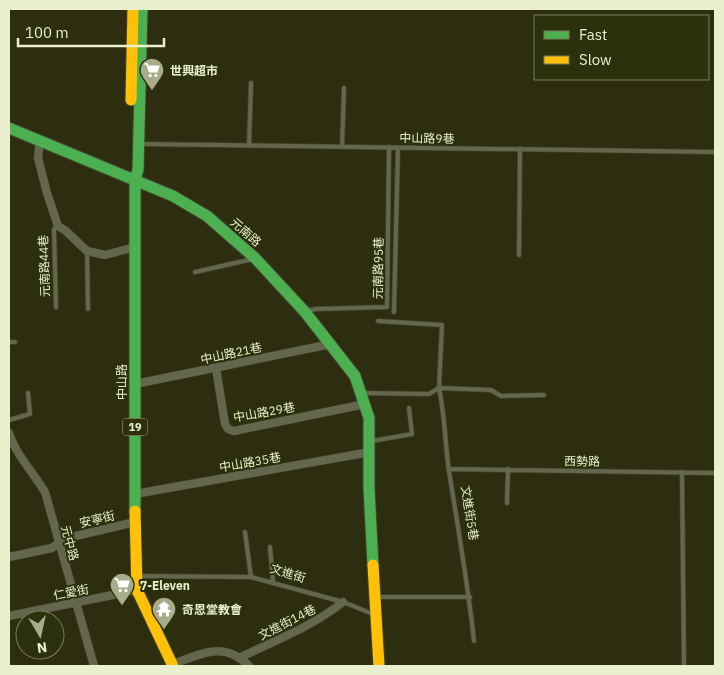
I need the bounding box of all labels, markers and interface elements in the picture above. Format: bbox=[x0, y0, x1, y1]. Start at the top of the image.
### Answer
scale bar bbox=[18, 15, 164, 47]
legend bbox=[534, 15, 709, 80]
text: 100 m bbox=[25, 23, 69, 42]
text: Fast bbox=[579, 25, 607, 44]
text: Slow bbox=[579, 50, 612, 69]
supermarket icon: 世興超市 bbox=[139, 57, 165, 91]
place label: 世興超市 bbox=[170, 63, 218, 78]
street label: 中山路9巷 bbox=[399, 130, 455, 146]
street label: 元南路 bbox=[227, 215, 265, 249]
street label: 元南路44巷 bbox=[35, 235, 53, 297]
street label: 元南路95巷 bbox=[370, 237, 386, 299]
street label: 中山路21巷 bbox=[199, 339, 263, 367]
street label: 中山路 bbox=[114, 364, 129, 400]
street label: 中山路29巷 bbox=[232, 399, 296, 425]
road number: 19 bbox=[122, 418, 148, 436]
street label: 中山路35巷 bbox=[218, 449, 282, 475]
street label: 西勢路 bbox=[564, 453, 600, 469]
street label: 文進街5巷 bbox=[458, 485, 482, 541]
street label: 安寧街 bbox=[78, 508, 116, 530]
street label: 元中路 bbox=[58, 524, 82, 562]
street label: 文進街 bbox=[269, 561, 307, 585]
supermarket icon: 7-Eleven bbox=[109, 572, 135, 606]
place label: 7-Eleven bbox=[140, 578, 190, 593]
street label: 仁愛街 bbox=[52, 581, 90, 603]
temple icon: 奇恩堂教會 bbox=[151, 596, 177, 630]
street label: 文進街14巷 bbox=[256, 601, 318, 643]
place label: 奇恩堂教會 bbox=[182, 602, 242, 617]
north arrow bbox=[15, 610, 65, 660]
text: N bbox=[36, 638, 48, 658]

